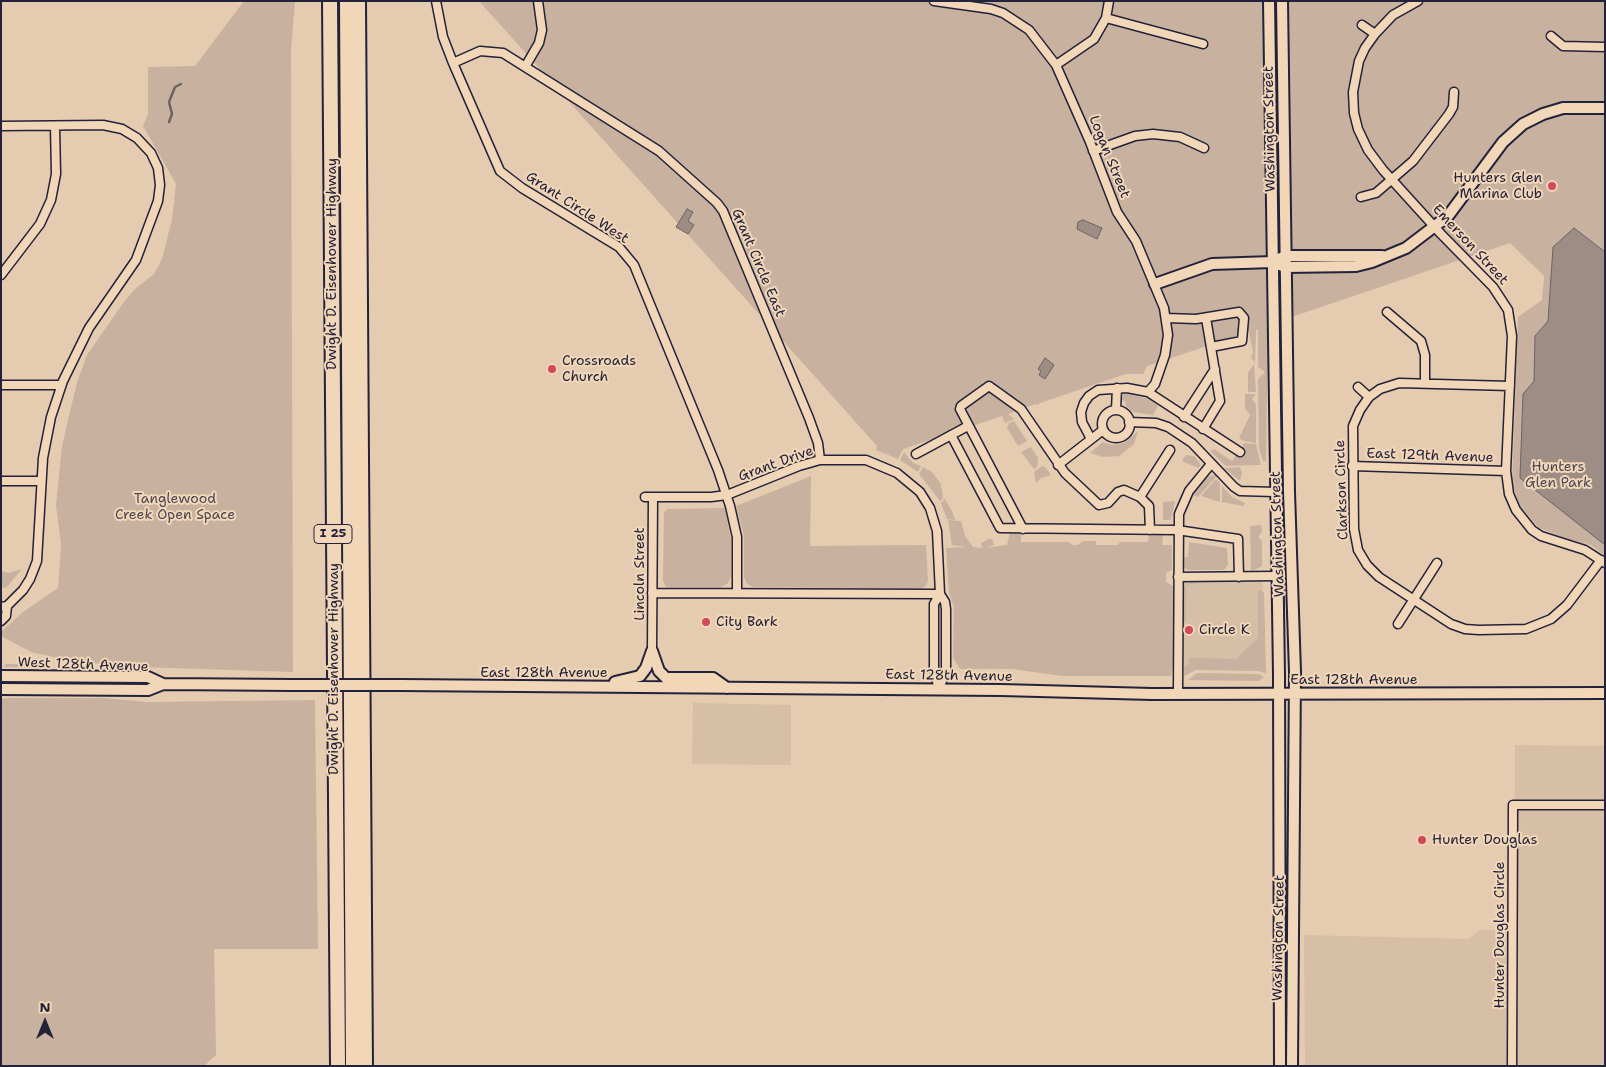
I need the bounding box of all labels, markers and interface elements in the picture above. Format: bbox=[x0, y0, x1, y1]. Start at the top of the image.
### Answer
street label: Washington Street bbox=[1261, 66, 1279, 192]
street label: Logan Street bbox=[1085, 113, 1133, 201]
street label: Dwight D. Eisenhower Highway bbox=[324, 158, 340, 370]
street label: Grant Circle West bbox=[522, 168, 632, 248]
place label: Hunters Glen Marina Club bbox=[1453, 170, 1542, 202]
marker: Hunters Glen Marina Club bbox=[1546, 180, 1558, 192]
street label: Emerson Street bbox=[1428, 201, 1512, 289]
street label: Grant Circle East bbox=[728, 206, 788, 320]
place label: Crossroads Church bbox=[562, 353, 636, 386]
marker: Crossroads Church bbox=[546, 363, 558, 375]
street label: Clarkson Circle bbox=[1332, 439, 1352, 541]
street label: Grant Drive bbox=[736, 443, 816, 485]
street label: East 129th Avenue bbox=[1366, 445, 1494, 467]
park label: Hunters Glen Park bbox=[1525, 459, 1591, 492]
street label: Washington Street bbox=[1267, 471, 1289, 597]
park label: Tanglewood Creek Open Space bbox=[115, 491, 235, 524]
road number: I 25 bbox=[314, 524, 352, 544]
street label: Lincoln Street bbox=[632, 527, 648, 621]
street label: Dwight D. Eisenhower Highway bbox=[326, 563, 342, 775]
place label: City Bark bbox=[716, 614, 778, 630]
marker: City Bark bbox=[700, 616, 712, 628]
place label: Circle K bbox=[1199, 622, 1250, 638]
marker: Circle K bbox=[1183, 624, 1195, 636]
street label: West 128th Avenue bbox=[17, 654, 149, 676]
street label: East 128th Avenue bbox=[480, 665, 608, 681]
street label: East 128th Avenue bbox=[885, 666, 1013, 686]
street label: East 128th Avenue bbox=[1290, 672, 1418, 688]
place label: Hunter Douglas bbox=[1432, 832, 1537, 848]
marker: Hunter Douglas bbox=[1416, 834, 1428, 846]
street label: Hunter Douglas Circle bbox=[1492, 861, 1508, 1009]
street label: Washington Street bbox=[1270, 875, 1288, 1001]
north arrow bbox=[20, 997, 70, 1047]
text: N bbox=[39, 998, 51, 1016]

